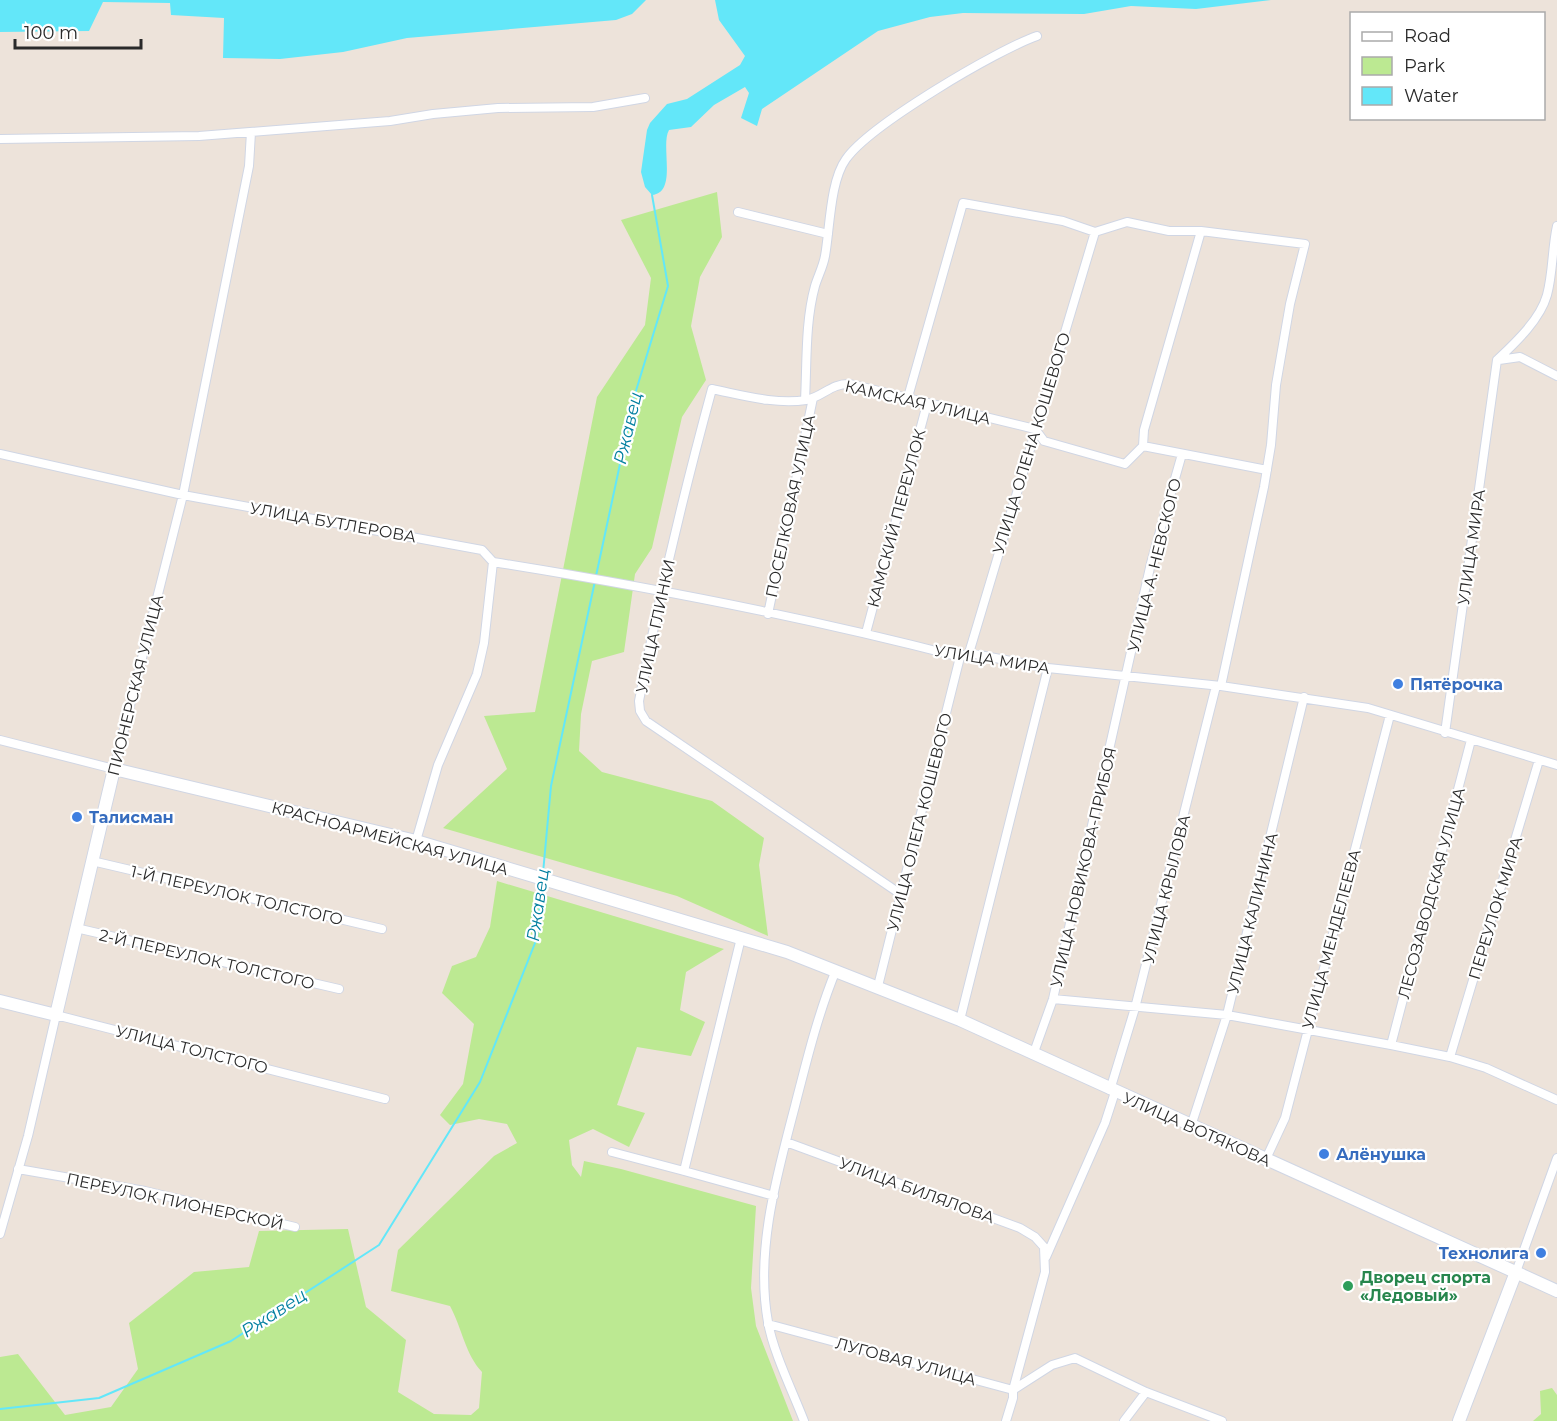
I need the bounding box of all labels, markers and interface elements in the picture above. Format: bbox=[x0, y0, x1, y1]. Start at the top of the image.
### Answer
scale bar bbox=[15, 12, 141, 50]
legend bbox=[1350, 12, 1545, 120]
text: 100 m bbox=[24, 22, 78, 44]
text: Road bbox=[1404, 25, 1451, 47]
text: Park bbox=[1404, 55, 1445, 77]
text: Water bbox=[1404, 85, 1459, 107]
street label: УЛИЦА ОЛЕНА КОШЕВОГО bbox=[989, 330, 1074, 556]
street label: КАМСКАЯ УЛИЦА bbox=[843, 376, 993, 429]
water label: Ржавец bbox=[609, 390, 647, 466]
street label: ПОСЕЛКОВАЯ УЛИЦА bbox=[762, 413, 819, 599]
street label: КАМСКИЙ ПЕРЕУЛОК bbox=[863, 427, 930, 610]
street label: УЛИЦА А. НЕВСКОГО bbox=[1124, 476, 1185, 654]
street label: УЛИЦА МИРА bbox=[1454, 488, 1489, 606]
street label: УЛИЦА БУТЛЕРОВА bbox=[248, 499, 418, 546]
street label: УЛИЦА ГЛИНКИ bbox=[632, 557, 679, 695]
street label: ПИОНЕРСКАЯ УЛИЦА bbox=[104, 593, 167, 778]
street label: УЛИЦА МИРА bbox=[933, 641, 1051, 678]
place label: Пятёрочка bbox=[1410, 675, 1503, 694]
marker: Пятёрочка bbox=[1391, 677, 1405, 691]
street label: УЛИЦА ОЛЕГА КОШЕВОГО bbox=[883, 711, 956, 933]
street label: УЛИЦА НОВИКОВА-ПРИБОЯ bbox=[1047, 745, 1120, 989]
street label: ЛЕСОЗАВОДСКАЯ УЛИЦА bbox=[1394, 785, 1469, 1001]
street label: КРАСНОАРМЕЙСКАЯ УЛИЦА bbox=[269, 798, 510, 879]
place label: Талисман bbox=[89, 808, 174, 827]
marker: Талисман bbox=[70, 810, 84, 824]
street label: УЛИЦА КРЫЛОВА bbox=[1139, 812, 1194, 966]
street label: УЛИЦА КАЛИНИНА bbox=[1223, 831, 1282, 996]
street label: ПЕРЕУЛОК МИРА bbox=[1465, 834, 1526, 982]
street label: УЛИЦА МЕНДЕЛЕЕВА bbox=[1298, 847, 1365, 1031]
street label: 1-Й ПЕРЕУЛОК ТОЛСТОГО bbox=[129, 862, 345, 929]
water label: Ржавец bbox=[522, 867, 554, 943]
street label: 2-Й ПЕРЕУЛОК ТОЛСТОГО bbox=[97, 925, 316, 994]
street label: УЛИЦА ТОЛСТОГО bbox=[114, 1021, 270, 1078]
street label: УЛИЦА ВОТЯКОВА bbox=[1120, 1088, 1274, 1171]
place label: Алёнушка bbox=[1336, 1145, 1426, 1164]
marker: Алёнушка bbox=[1317, 1147, 1331, 1161]
street label: УЛИЦА БИЛЯЛОВА bbox=[837, 1153, 997, 1227]
street label: ПЕРЕУЛОК ПИОНЕРСКОЙ bbox=[65, 1169, 285, 1234]
place label: Технолига bbox=[1439, 1244, 1529, 1263]
marker: Технолига bbox=[1534, 1246, 1548, 1260]
place label: Дворец спорта «Ледовый» bbox=[1360, 1268, 1491, 1305]
marker: Дворец спорта «Ледовый» bbox=[1341, 1279, 1355, 1293]
water label: Ржавец bbox=[237, 1284, 311, 1342]
street label: ЛУГОВАЯ УЛИЦА bbox=[834, 1334, 978, 1389]

